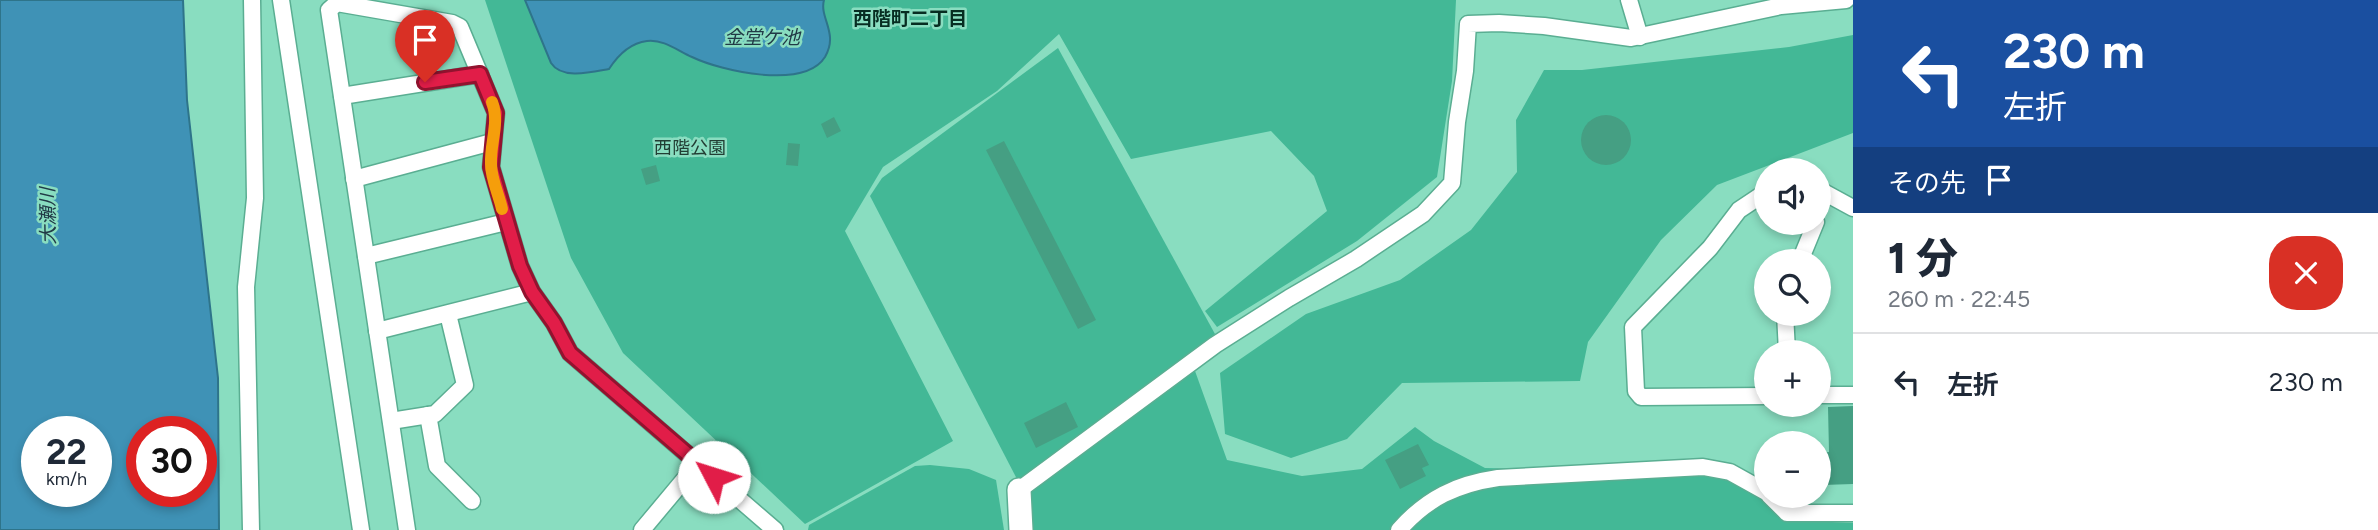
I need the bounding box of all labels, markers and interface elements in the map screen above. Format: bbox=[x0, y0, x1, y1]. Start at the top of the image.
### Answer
district label: 西階町二丁目 bbox=[853, 7, 967, 30]
pin bbox=[395, 10, 455, 82]
icon: arrive bbox=[406, 21, 444, 59]
text: 230 m bbox=[2003, 21, 2145, 80]
water label: 金堂ケ池 bbox=[724, 26, 802, 49]
icon: left bbox=[1888, 28, 1979, 119]
text: 左折 bbox=[2003, 88, 2067, 126]
park label: 西階公園 bbox=[654, 137, 726, 159]
map controls bbox=[1754, 158, 1831, 508]
button: sound bbox=[1754, 158, 1831, 235]
icon: arrive bbox=[1980, 161, 2018, 199]
text: その先 bbox=[1888, 167, 1966, 199]
water label: 大瀬川 bbox=[36, 185, 60, 245]
text: 1 分 bbox=[1888, 233, 1958, 284]
button: close bbox=[2269, 236, 2343, 310]
button: search bbox=[1754, 249, 1831, 326]
text: 260 m · 22:45 bbox=[1888, 285, 2030, 313]
button: + bbox=[1754, 340, 1831, 417]
icon: left bbox=[1888, 363, 1926, 401]
text: 230 m bbox=[2269, 366, 2343, 398]
text: 左折 bbox=[1947, 369, 1999, 401]
speed limit sign: 30 bbox=[126, 416, 217, 507]
text: 22 bbox=[46, 431, 87, 473]
button: − bbox=[1754, 431, 1831, 508]
position arrow bbox=[677, 440, 751, 514]
text: km/h bbox=[46, 468, 87, 490]

